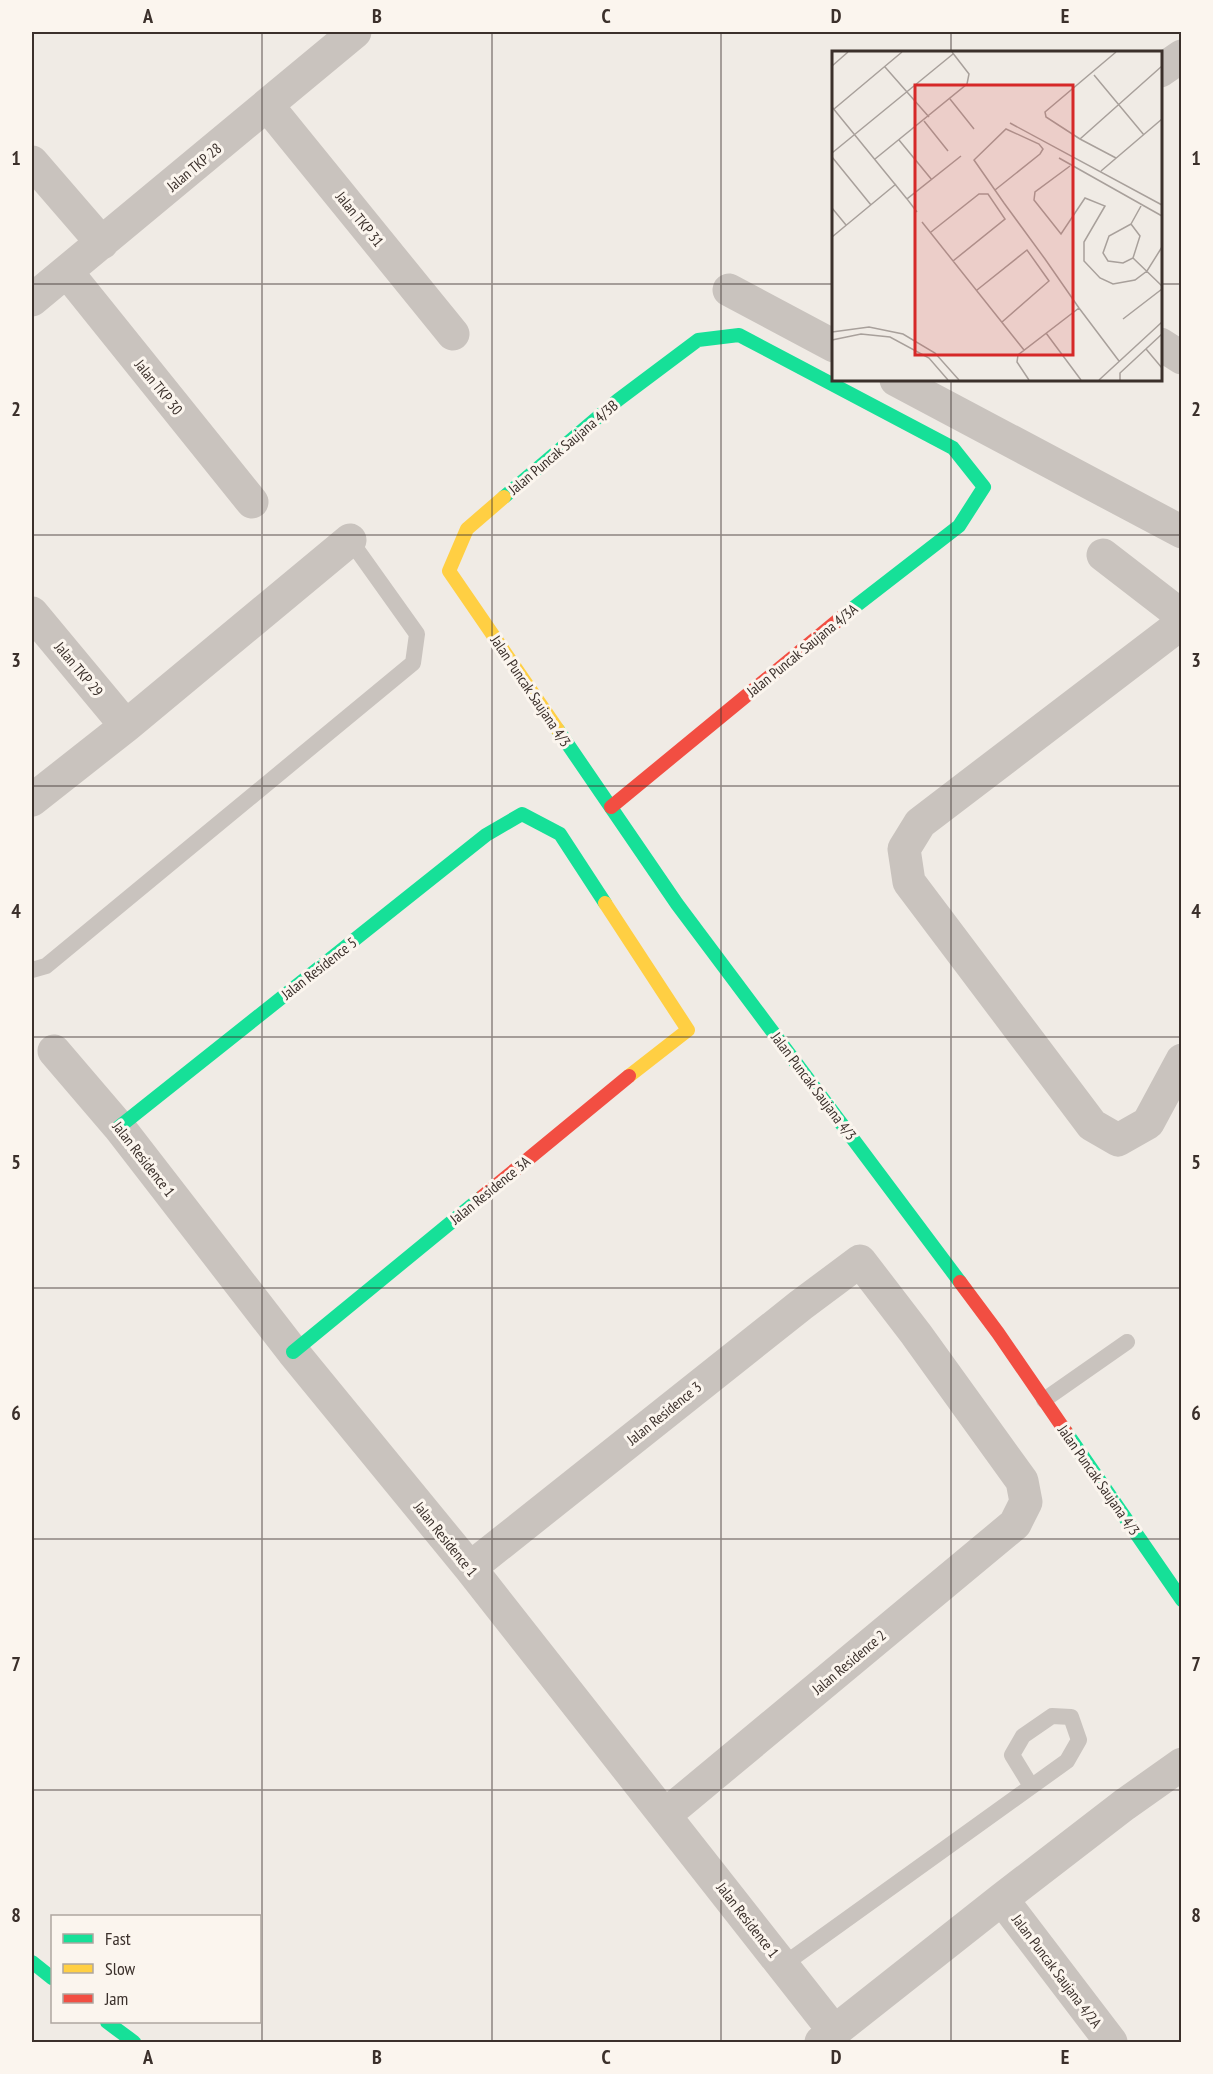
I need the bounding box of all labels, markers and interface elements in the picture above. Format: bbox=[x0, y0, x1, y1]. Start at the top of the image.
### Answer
text: A bbox=[142, 3, 154, 29]
text: B bbox=[372, 3, 382, 29]
text: C bbox=[601, 3, 611, 29]
text: D bbox=[831, 3, 842, 29]
text: E bbox=[1061, 3, 1069, 29]
inset map bbox=[832, 51, 1162, 381]
street label: Jalan TKP 28 bbox=[162, 139, 225, 196]
text: 1 bbox=[11, 145, 21, 171]
text: 1 bbox=[1191, 145, 1201, 171]
street label: Jalan TKP 31 bbox=[331, 187, 388, 250]
street label: Jalan TKP 30 bbox=[130, 355, 187, 419]
text: 2 bbox=[11, 396, 21, 422]
street label: Jalan Puncak Saujana 4/3B bbox=[504, 396, 622, 499]
text: 2 bbox=[1191, 396, 1201, 422]
street label: Jalan Puncak Saujana 4/3A bbox=[742, 599, 862, 701]
street label: Jalan Puncak Saujana 4/3 bbox=[486, 631, 575, 750]
street label: Jalan TKP 29 bbox=[50, 637, 107, 700]
text: 3 bbox=[11, 647, 21, 673]
text: 3 bbox=[1191, 647, 1201, 673]
text: 4 bbox=[11, 898, 21, 924]
text: 4 bbox=[1191, 898, 1201, 924]
street label: Jalan Residence 5 bbox=[277, 933, 361, 1004]
street label: Jalan Puncak Saujana 4/3 bbox=[767, 1028, 861, 1144]
street label: Jalan Residence 1 bbox=[108, 1117, 179, 1201]
text: 5 bbox=[11, 1149, 21, 1175]
text: 5 bbox=[1191, 1149, 1201, 1175]
street label: Jalan Residence 3A bbox=[445, 1151, 535, 1229]
street label: Jalan Residence 3 bbox=[622, 1377, 705, 1449]
text: 6 bbox=[11, 1400, 21, 1426]
text: 6 bbox=[1191, 1400, 1201, 1426]
street label: Jalan Puncak Saujana 4/3 bbox=[1053, 1420, 1144, 1539]
street label: Jalan Residence 1 bbox=[410, 1497, 482, 1580]
street label: Jalan Residence 2 bbox=[807, 1626, 890, 1699]
text: 7 bbox=[11, 1651, 21, 1677]
text: 7 bbox=[1191, 1651, 1201, 1677]
street label: Jalan Residence 1 bbox=[712, 1878, 783, 1962]
text: 8 bbox=[11, 1902, 21, 1928]
text: 8 bbox=[1191, 1902, 1201, 1928]
street label: Jalan Puncak Saujana 4/2A bbox=[1008, 1910, 1106, 2032]
legend bbox=[51, 1915, 261, 2023]
text: Fast bbox=[105, 1927, 131, 1950]
text: Slow bbox=[105, 1957, 136, 1980]
text: Jam bbox=[104, 1987, 128, 2010]
text: A bbox=[142, 2044, 154, 2070]
text: B bbox=[372, 2044, 382, 2070]
text: C bbox=[601, 2044, 611, 2070]
text: D bbox=[831, 2044, 842, 2070]
text: E bbox=[1061, 2044, 1069, 2070]

